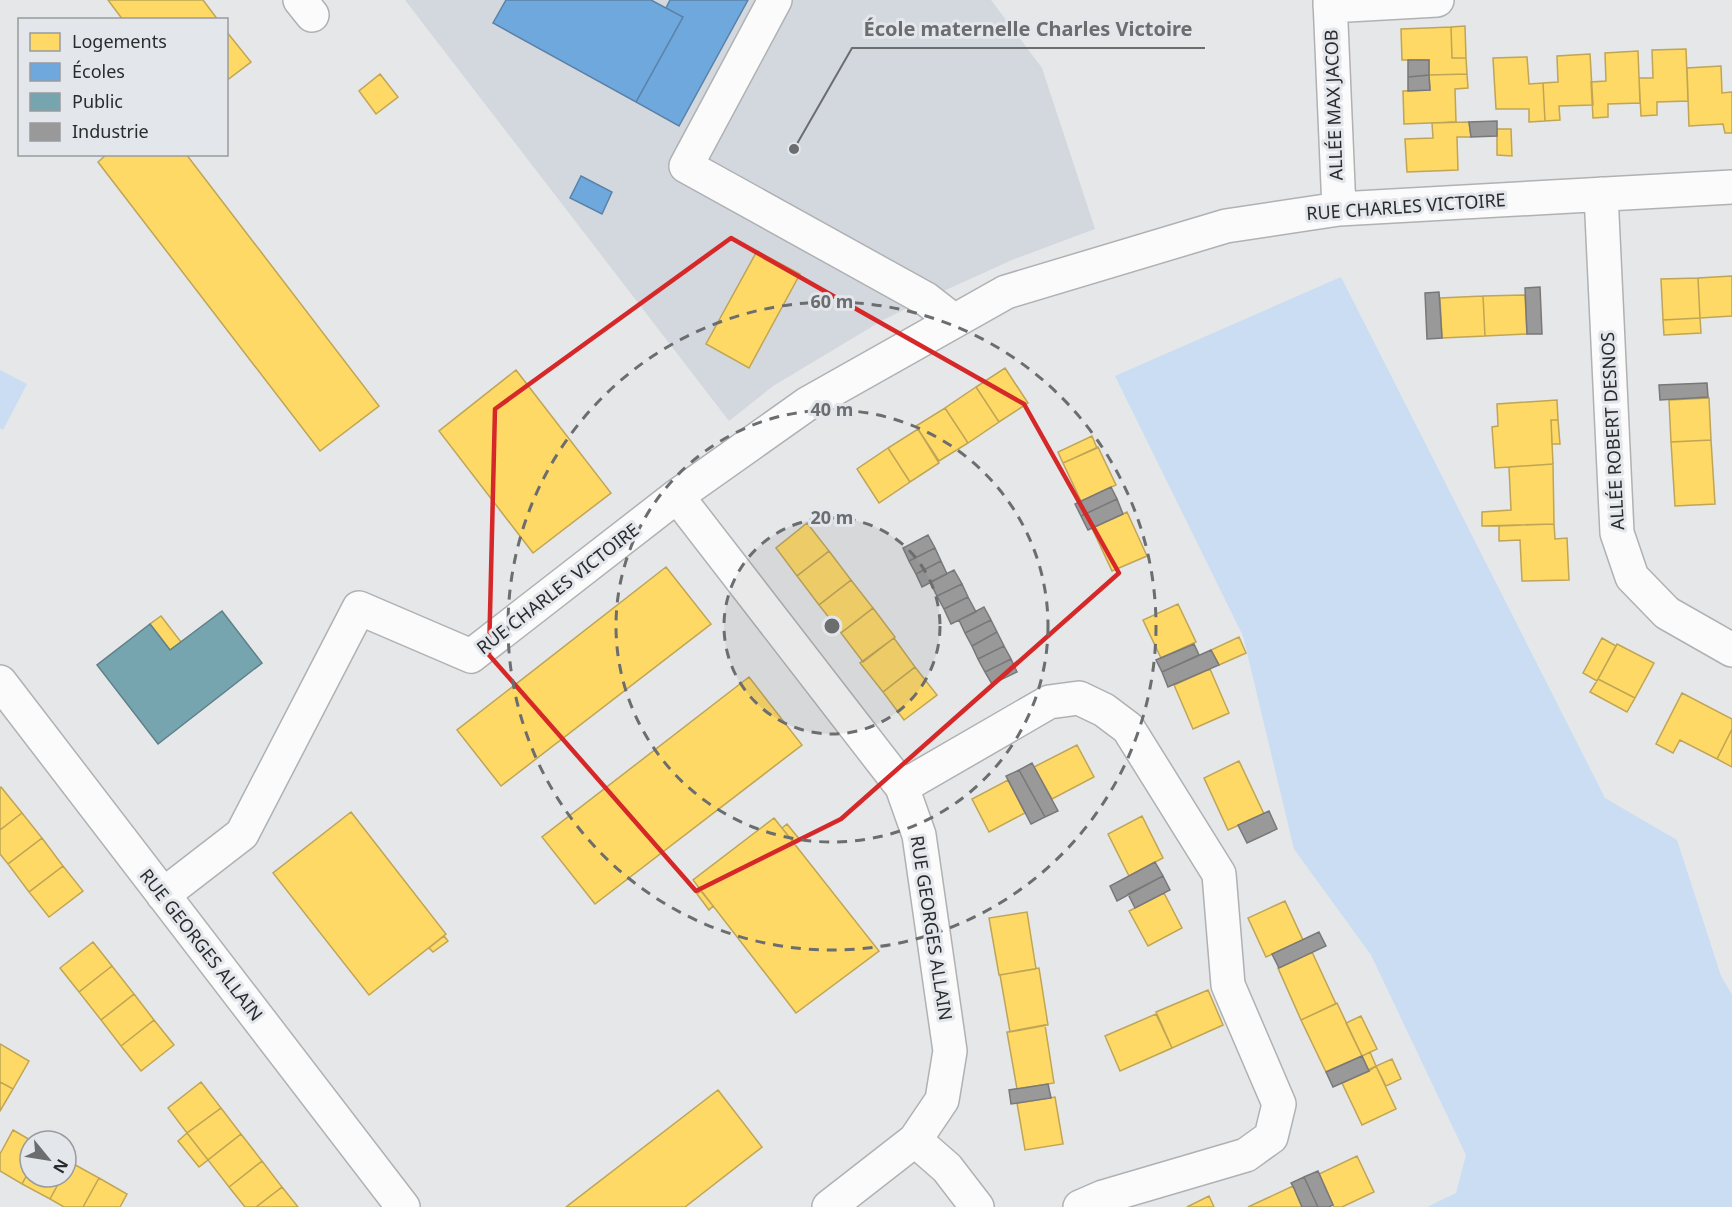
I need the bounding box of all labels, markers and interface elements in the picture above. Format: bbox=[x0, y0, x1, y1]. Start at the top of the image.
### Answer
callout: École maternelle Charles Victoire bbox=[852, 10, 1205, 48]
text: École maternelle Charles Victoire bbox=[864, 15, 1193, 42]
legend bbox=[18, 18, 228, 156]
text: Logements bbox=[72, 29, 167, 53]
street label: ALLÉE MAX JACOB bbox=[1318, 29, 1348, 181]
text: Écoles bbox=[72, 59, 125, 83]
text: Public bbox=[72, 89, 123, 113]
text: Industrie bbox=[72, 119, 149, 143]
street label: RUE CHARLES VICTOIRE bbox=[1305, 187, 1506, 225]
text: 60 m bbox=[811, 289, 853, 313]
street label: ALLÉE ROBERT DESNOS bbox=[1595, 331, 1629, 531]
text: 40 m bbox=[811, 397, 853, 421]
text: 20 m bbox=[811, 505, 853, 529]
street label: RUE CHARLES VICTOIRE bbox=[471, 517, 643, 659]
centre of rings bbox=[822, 616, 842, 636]
street label: RUE GEORGES ALLAIN bbox=[906, 834, 958, 1022]
street label: RUE GEORGES ALLAIN bbox=[135, 863, 269, 1025]
north arrow bbox=[18, 1129, 78, 1189]
text: N bbox=[48, 1155, 74, 1178]

